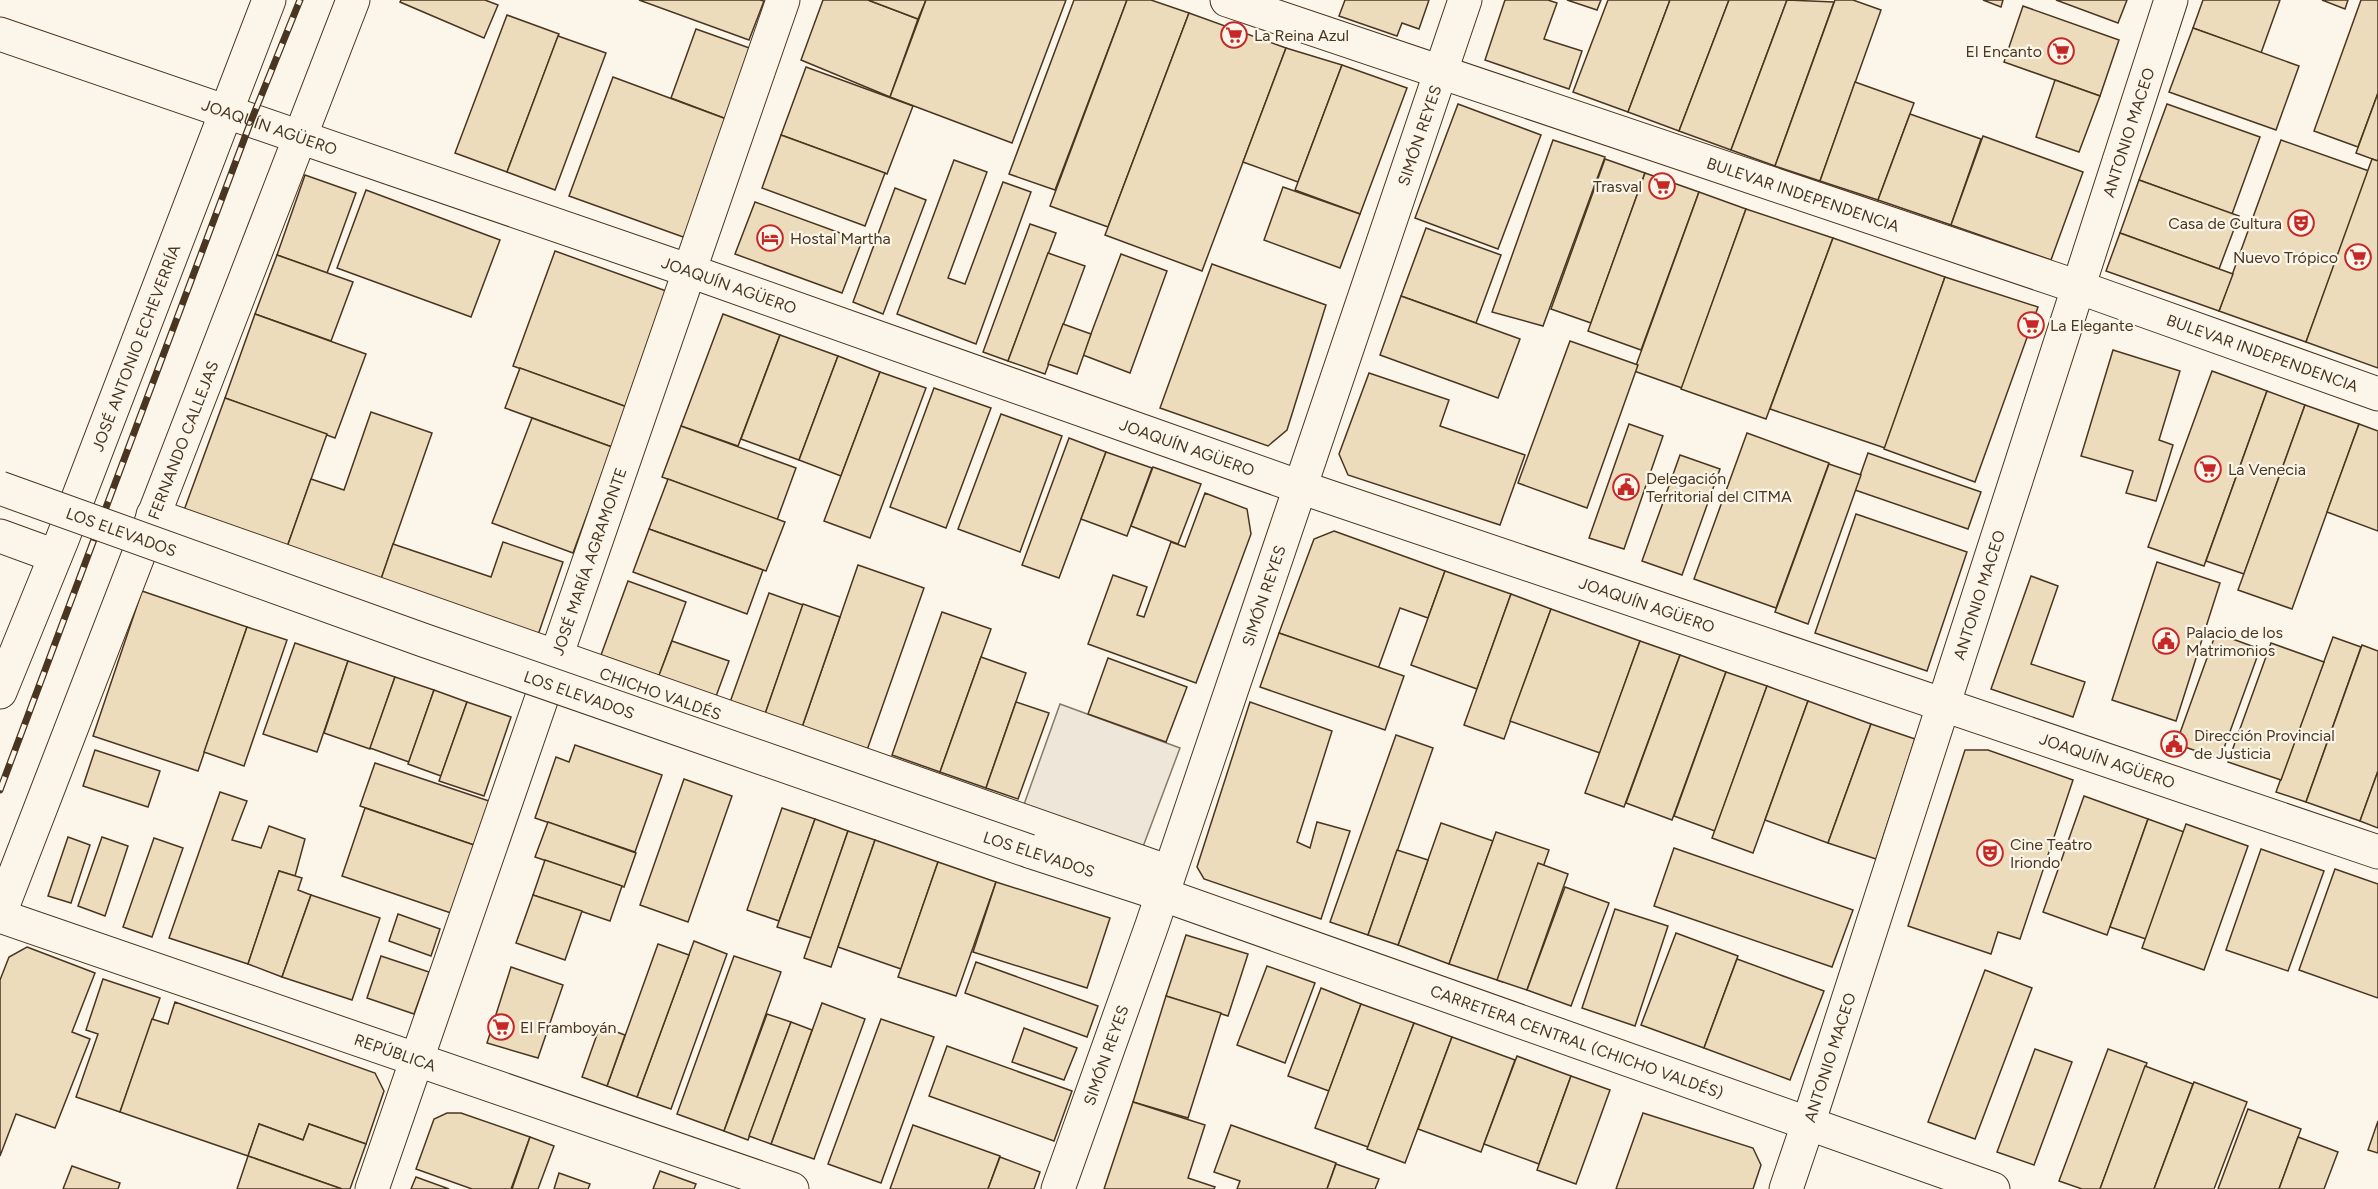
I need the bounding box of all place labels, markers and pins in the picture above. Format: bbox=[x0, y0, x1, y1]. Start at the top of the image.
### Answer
supermarket icon: La Reina Azul bbox=[1219, 20, 1249, 50]
place label: La Reina Azul bbox=[1254, 26, 1349, 45]
supermarket icon: El Encanto bbox=[2046, 36, 2076, 66]
place label: El Encanto bbox=[1966, 42, 2042, 61]
supermarket icon: Trasval bbox=[1647, 171, 1677, 201]
place label: Trasval bbox=[1593, 177, 1642, 196]
theatre icon: Casa de Cultura bbox=[2286, 208, 2316, 238]
place label: Casa de Cultura bbox=[2168, 214, 2282, 233]
hotel icon: Hostal Martha bbox=[755, 223, 785, 253]
place label: Hostal Martha bbox=[790, 229, 891, 248]
supermarket icon: Nuevo Trópico bbox=[2343, 242, 2373, 272]
place label: Nuevo Trópico bbox=[2233, 248, 2338, 267]
supermarket icon: La Elegante bbox=[2016, 310, 2046, 340]
place label: La Elegante bbox=[2050, 316, 2134, 335]
supermarket icon: La Venecia bbox=[2193, 454, 2223, 484]
place label: La Venecia bbox=[2228, 460, 2306, 479]
place label: Delegación Territorial del CITMA bbox=[1646, 469, 1792, 506]
public building icon: Delegación Territorial del CITMA bbox=[1611, 472, 1641, 502]
place label: Palacio de los Matrimonios bbox=[2186, 623, 2283, 660]
public building icon: Palacio de los Matrimonios bbox=[2151, 626, 2181, 656]
place label: Dirección Provincial de Justicia bbox=[2194, 726, 2335, 763]
public building icon: Dirección Provincial de Justicia bbox=[2159, 729, 2189, 759]
place label: Cine Teatro Iriondo bbox=[2010, 835, 2092, 872]
theatre icon: Cine Teatro Iriondo bbox=[1975, 838, 2005, 868]
supermarket icon: El Framboyán bbox=[486, 1012, 516, 1042]
place label: El Framboyán bbox=[520, 1018, 616, 1037]

